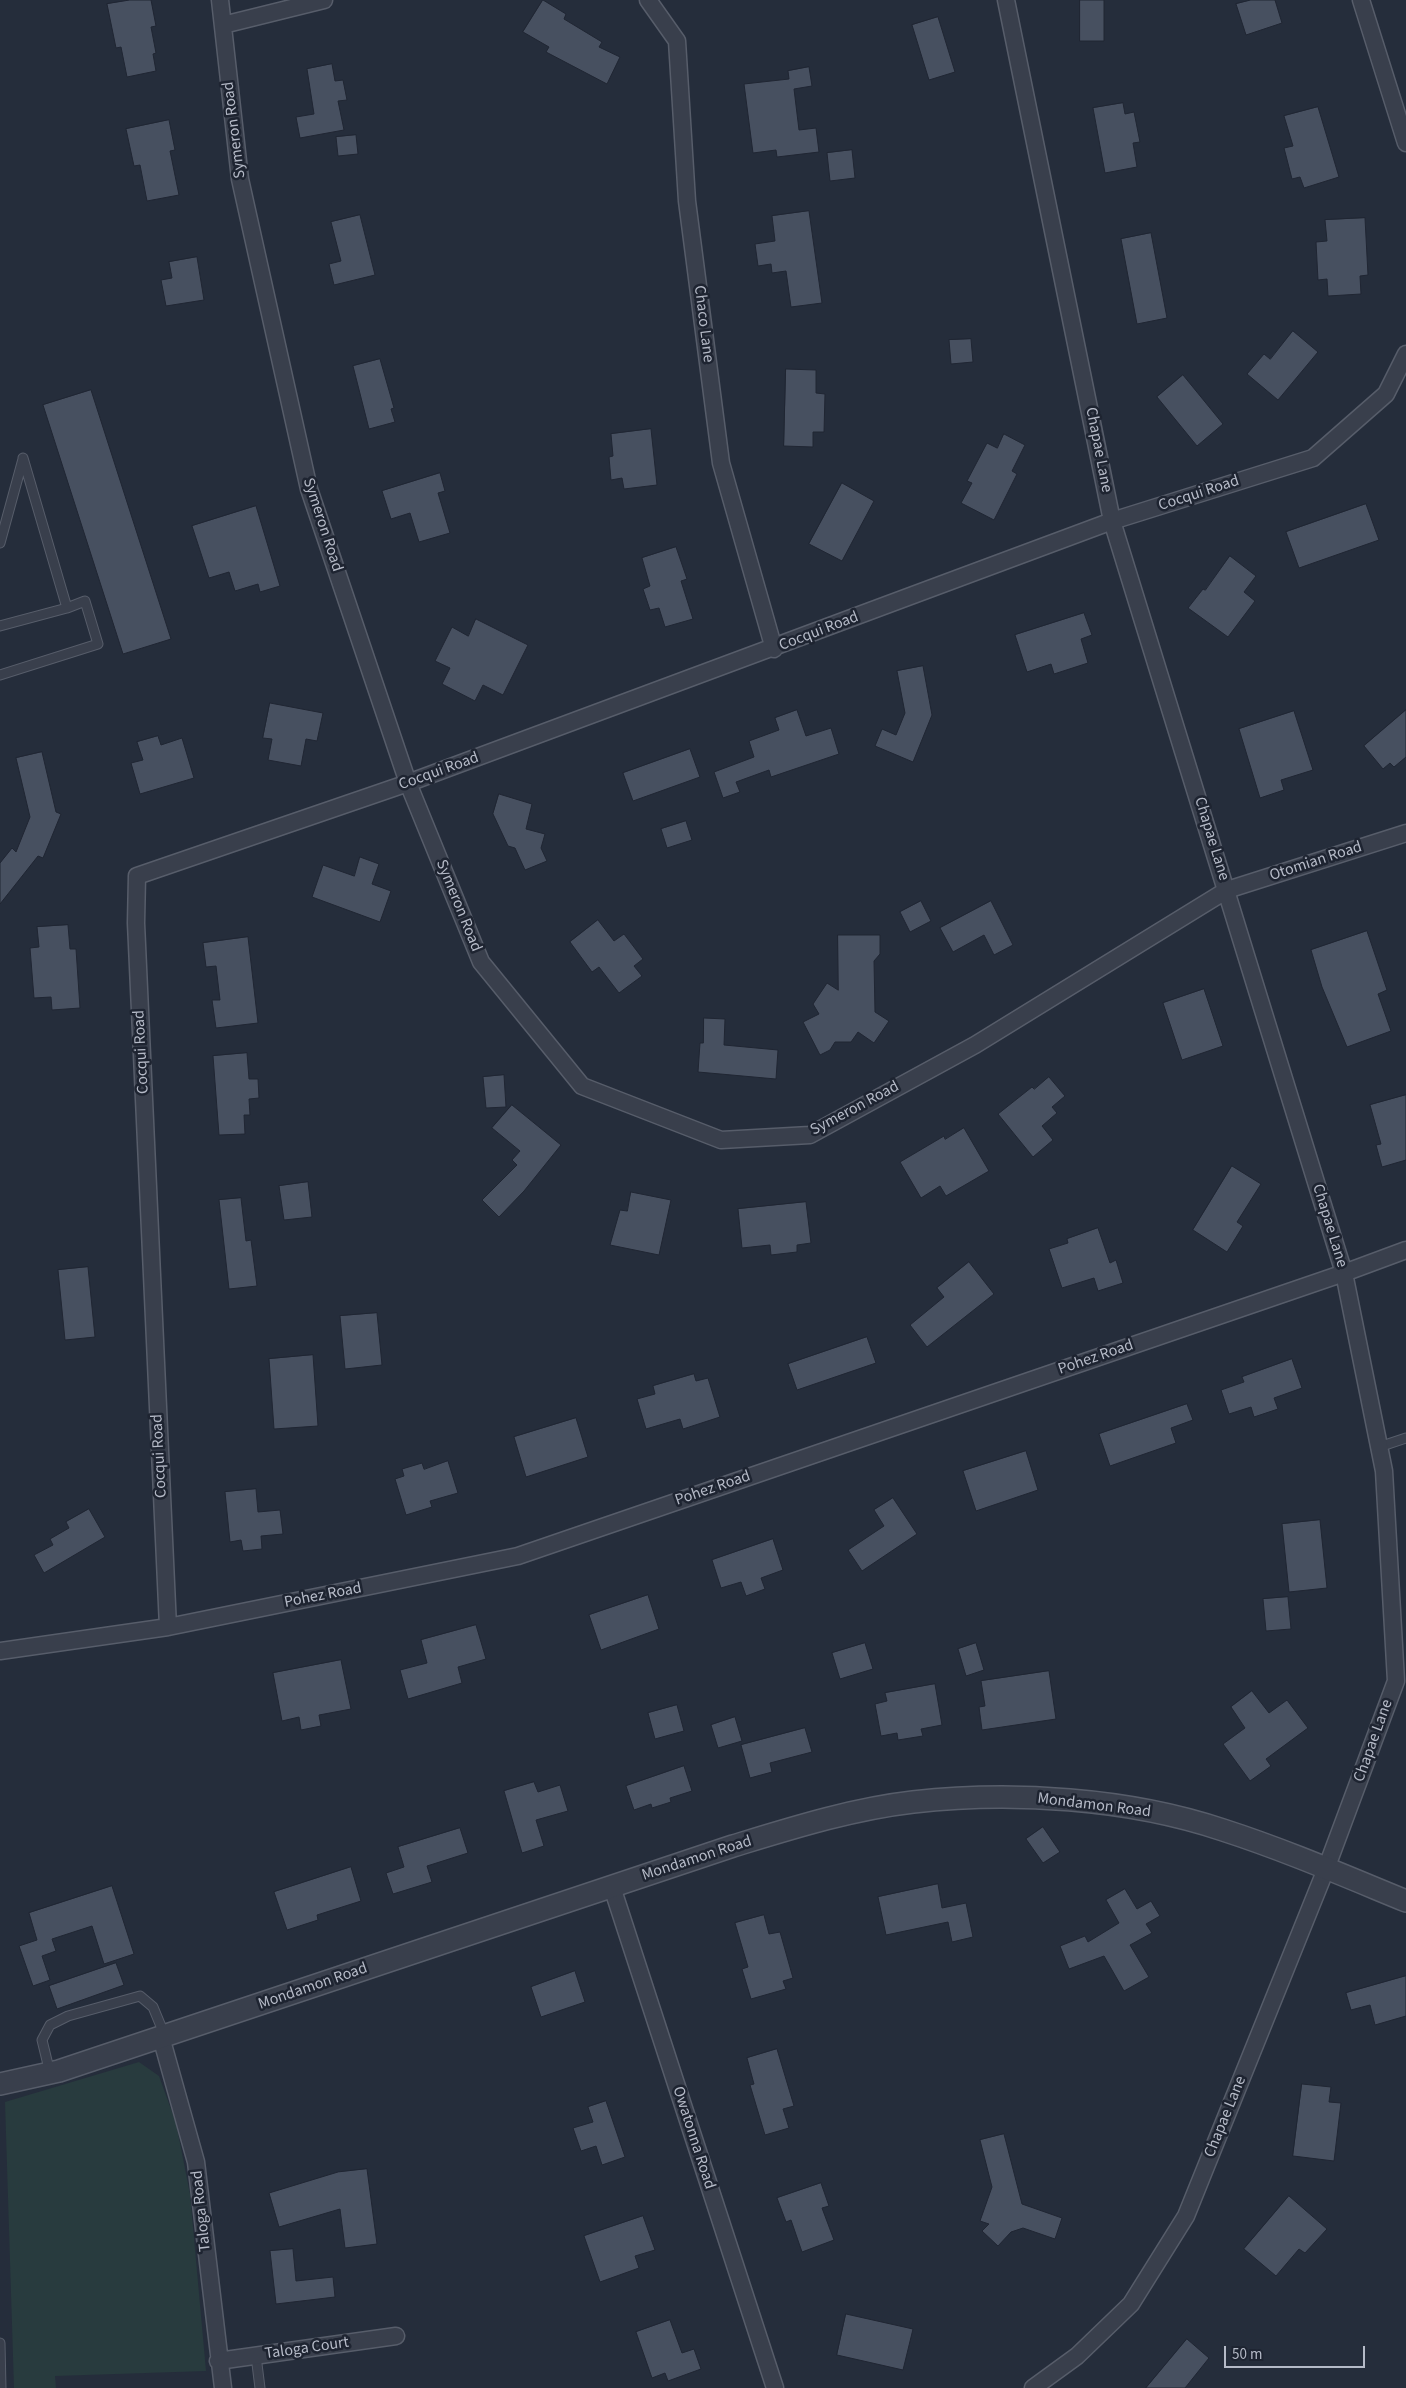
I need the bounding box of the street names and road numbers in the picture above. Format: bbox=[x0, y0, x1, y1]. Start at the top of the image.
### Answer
street label: Symeron Road bbox=[220, 80, 250, 180]
street label: Chaco Lane bbox=[689, 284, 717, 364]
street label: Chapae Lane bbox=[1080, 406, 1116, 494]
street label: Cocqui Road bbox=[1156, 472, 1242, 516]
street label: Symeron Road bbox=[298, 476, 346, 574]
street label: Cocqui Road bbox=[776, 608, 862, 656]
street label: Cocqui Road bbox=[396, 749, 482, 795]
street label: Chapae Lane bbox=[1189, 795, 1233, 883]
street label: Otomian Road bbox=[1267, 838, 1365, 886]
street label: Symeron Road bbox=[431, 857, 485, 955]
street label: Cocqui Road bbox=[130, 1010, 154, 1094]
street label: Symeron Road bbox=[807, 1078, 903, 1140]
street label: Chapae Lane bbox=[1307, 1182, 1351, 1270]
street label: Pohez Road bbox=[1056, 1336, 1136, 1380]
street label: Cocqui Road bbox=[148, 1414, 172, 1498]
street label: Pohez Road bbox=[673, 1467, 753, 1511]
street label: Pohez Road bbox=[283, 1579, 363, 1613]
street label: Chapae Lane bbox=[1350, 1697, 1398, 1785]
street label: Mondamon Road bbox=[1036, 1790, 1152, 1822]
street label: Mondamon Road bbox=[640, 1832, 754, 1886]
street label: Mondamon Road bbox=[256, 1959, 370, 2015]
street label: Chapae Lane bbox=[1201, 2073, 1251, 2161]
street label: Owatonna Road bbox=[667, 2084, 719, 2192]
street label: Taloga Road bbox=[188, 2169, 216, 2253]
street label: Taloga Court bbox=[264, 2334, 350, 2364]

